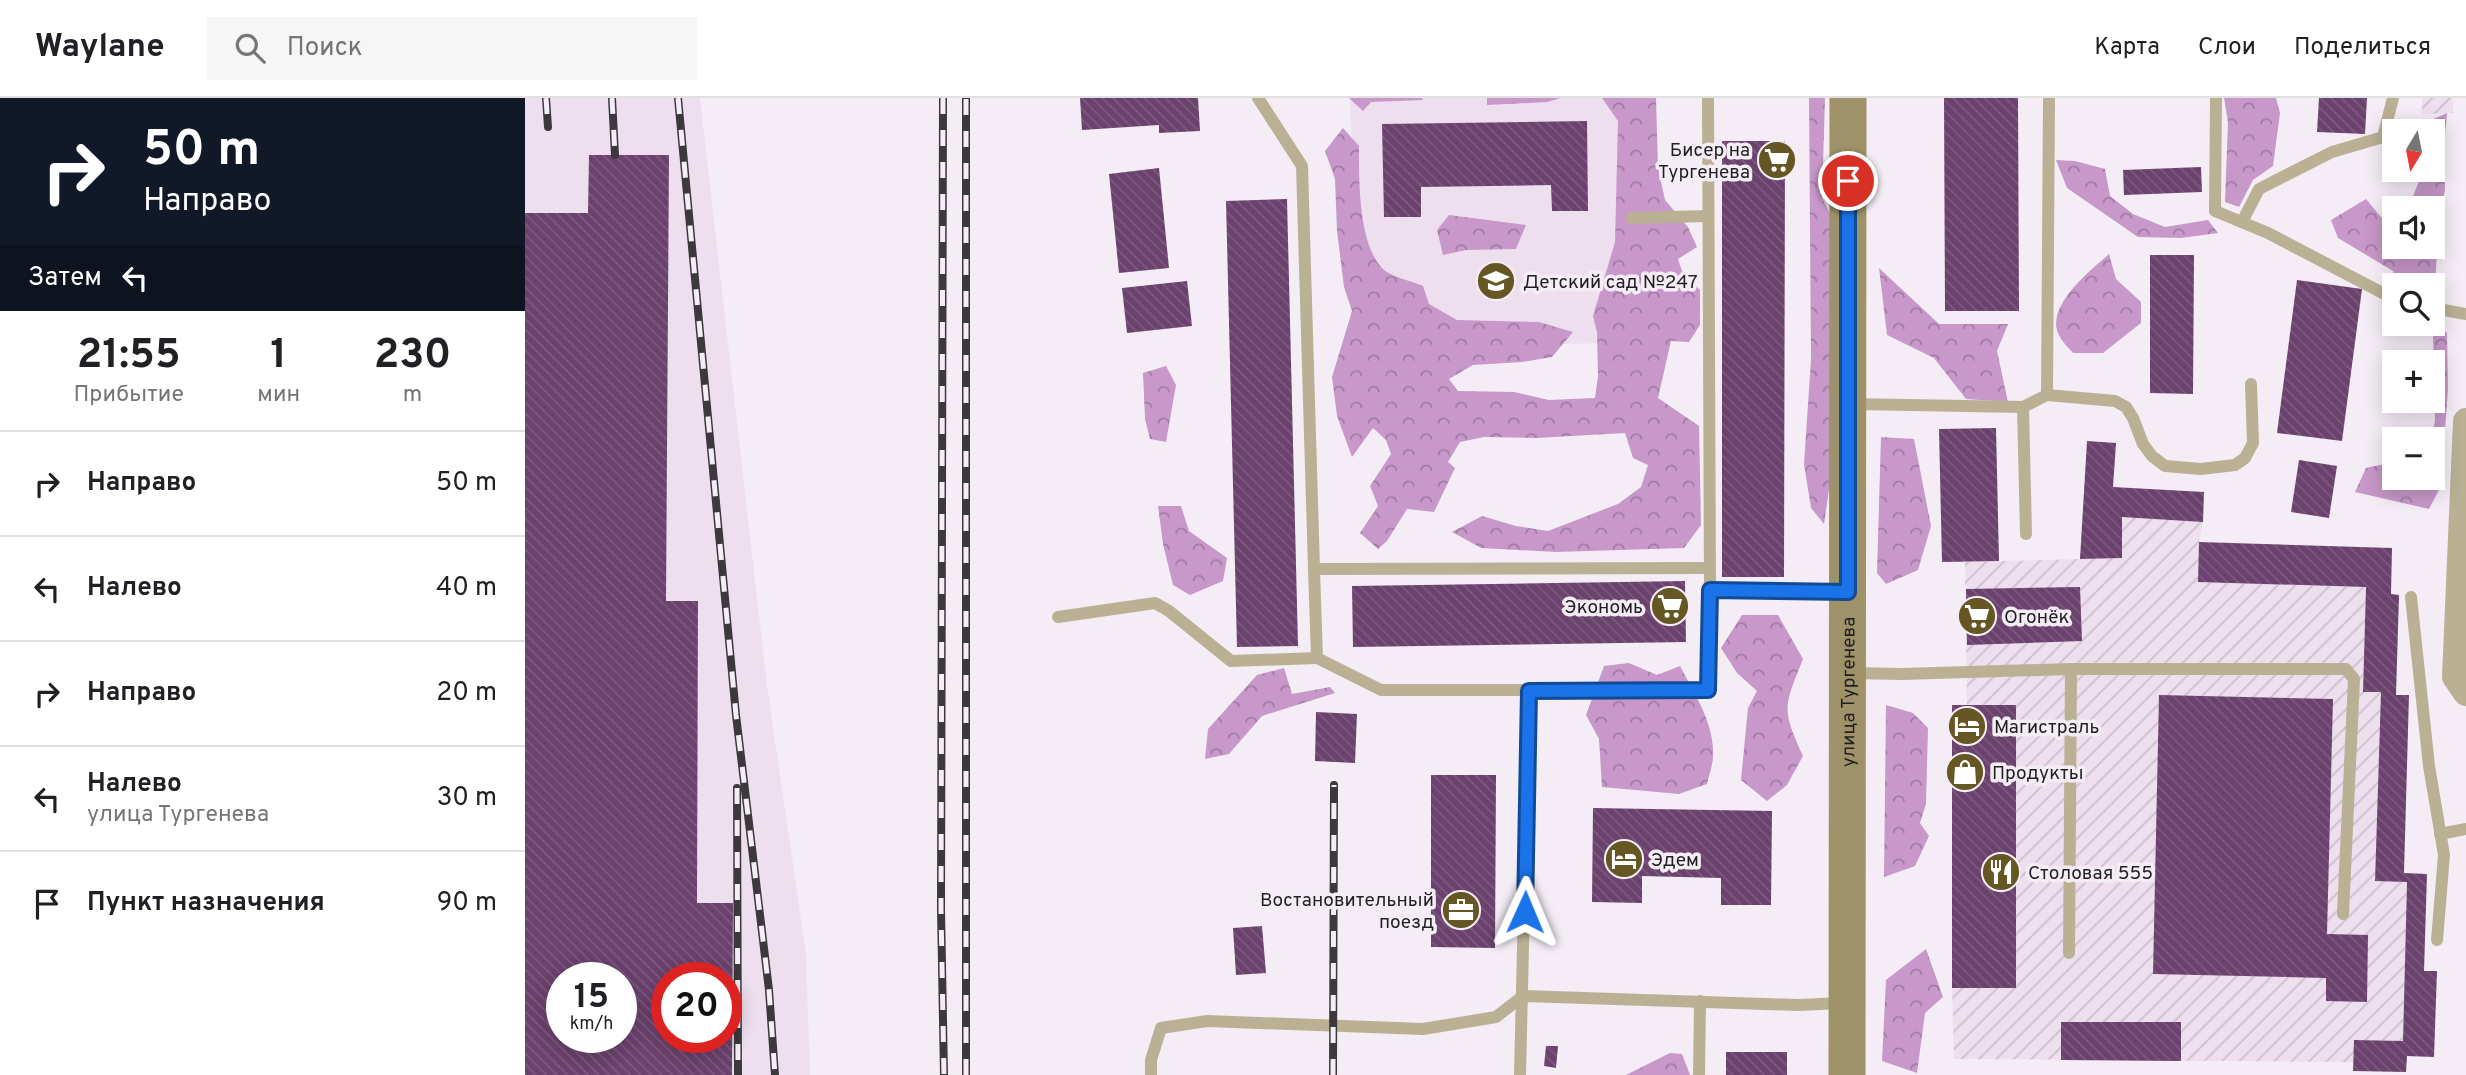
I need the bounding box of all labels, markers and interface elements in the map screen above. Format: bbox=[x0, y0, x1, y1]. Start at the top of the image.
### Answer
search box bbox=[207, 17, 697, 80]
text: Waylane bbox=[35, 27, 165, 69]
icon: search bbox=[231, 29, 269, 67]
text: Поиск bbox=[287, 32, 363, 65]
text: Карта bbox=[2094, 33, 2160, 63]
text: Слои bbox=[2198, 33, 2256, 63]
text: Поделиться bbox=[2294, 33, 2431, 63]
north arrow bbox=[2382, 119, 2445, 182]
map controls bbox=[2382, 119, 2445, 490]
text: 50 m bbox=[143, 121, 260, 183]
icon: right bbox=[28, 126, 119, 217]
place label: Бисер на Тургенева bbox=[1658, 139, 1750, 185]
supermarket icon: Бисер на Тургенева bbox=[1756, 139, 1798, 181]
pin bbox=[1818, 151, 1878, 211]
icon: arrive bbox=[1829, 162, 1867, 200]
text: Направо bbox=[143, 182, 271, 222]
button: sound bbox=[2382, 196, 2445, 259]
icon: left bbox=[116, 259, 154, 297]
school or university icon: Детский сад №247 bbox=[1475, 260, 1517, 302]
text: Затем bbox=[28, 262, 102, 295]
place label: Детский сад №247 bbox=[1523, 271, 1698, 295]
button: search bbox=[2382, 273, 2445, 336]
text: 21:55 bbox=[77, 330, 181, 383]
text: 1 bbox=[270, 330, 287, 383]
text: 230 bbox=[374, 330, 452, 383]
button: + bbox=[2382, 350, 2445, 413]
text: Прибытие bbox=[73, 381, 184, 410]
text: мин bbox=[257, 381, 300, 410]
text: m bbox=[403, 381, 422, 410]
button: − bbox=[2382, 427, 2445, 490]
icon: right bbox=[28, 465, 66, 503]
text: Направо bbox=[87, 467, 196, 500]
text: 50 m bbox=[436, 467, 497, 500]
icon: left bbox=[28, 570, 66, 608]
text: Налево bbox=[87, 572, 182, 605]
text: 40 m bbox=[436, 572, 497, 605]
supermarket icon: Экономь bbox=[1649, 585, 1691, 627]
supermarket icon: Огонёк bbox=[1956, 595, 1998, 637]
place label: Экономь bbox=[1565, 596, 1643, 620]
place label: Огонёк bbox=[2004, 606, 2070, 630]
street label: улица Тургенева bbox=[1837, 617, 1861, 767]
icon: right bbox=[28, 675, 66, 713]
text: Направо bbox=[87, 677, 196, 710]
text: 20 m bbox=[436, 677, 497, 710]
hotel icon: Магистраль bbox=[1946, 705, 1988, 747]
place label: Магистраль bbox=[1994, 716, 2100, 740]
shop icon: Продукты bbox=[1944, 751, 1986, 793]
place label: Продукты bbox=[1992, 762, 2083, 786]
text: Налево bbox=[87, 768, 182, 801]
icon: left bbox=[28, 780, 66, 818]
text: 30 m bbox=[437, 782, 497, 815]
text: улица Тургенева bbox=[87, 801, 269, 830]
hotel icon: Эдем bbox=[1603, 838, 1645, 880]
place label: Эдем bbox=[1651, 849, 1699, 873]
restaurant icon: Столовая 555 bbox=[1980, 851, 2022, 893]
place label: Столовая 555 bbox=[2028, 862, 2153, 886]
position arrow bbox=[1488, 875, 1562, 949]
icon: arrive bbox=[28, 885, 66, 923]
text: Пункт назначения bbox=[87, 887, 325, 920]
text: 90 m bbox=[437, 887, 497, 920]
place label: Востановительный поезд bbox=[1260, 889, 1434, 935]
office icon: Востановительный поезд bbox=[1440, 889, 1482, 931]
speed limit sign: 20 bbox=[651, 962, 742, 1053]
text: 15 bbox=[574, 976, 609, 1020]
text: km/h bbox=[570, 1013, 613, 1036]

